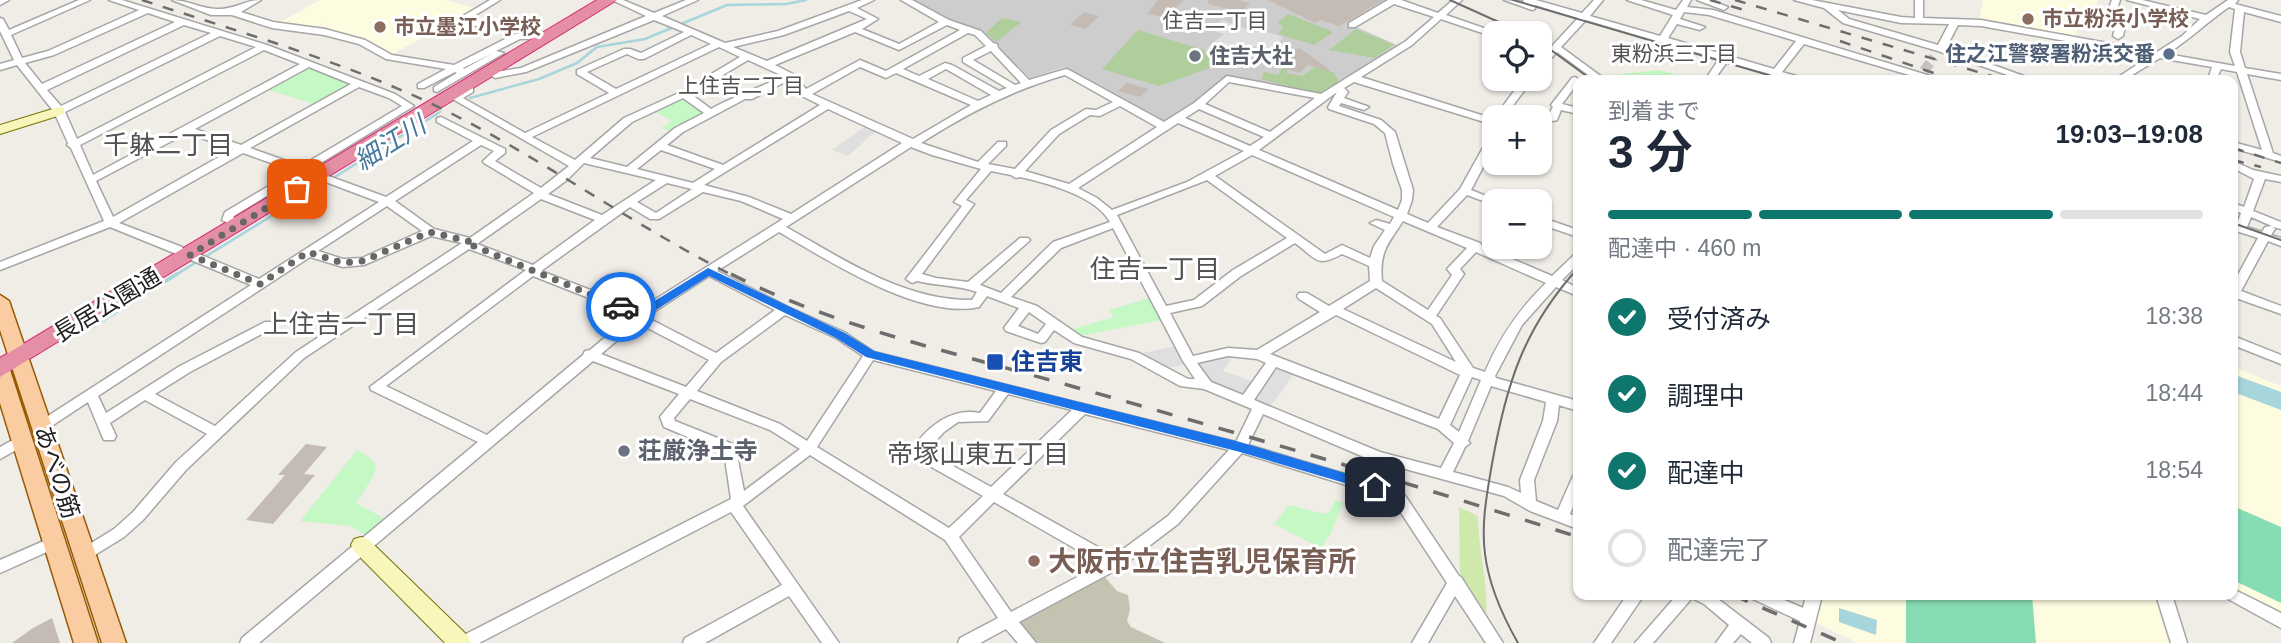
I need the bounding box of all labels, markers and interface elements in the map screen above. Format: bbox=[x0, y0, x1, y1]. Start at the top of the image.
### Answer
place label: 市立粉浜小学校 bbox=[2042, 7, 2189, 30]
district label: 住吉二丁目 bbox=[1163, 9, 1268, 32]
marker: 市立粉浜小学校 bbox=[2020, 11, 2036, 27]
place label: 市立墨江小学校 bbox=[394, 15, 541, 38]
marker: 市立墨江小学校 bbox=[372, 19, 388, 35]
map controls bbox=[1482, 21, 1552, 259]
button: locate bbox=[1482, 21, 1552, 91]
district label: 東粉浜三丁目 bbox=[1611, 42, 1737, 65]
place label: 住之江警察署粉浜交番 bbox=[1945, 42, 2155, 65]
place label: 住吉大社 bbox=[1209, 44, 1293, 67]
marker: 住之江警察署粉浜交番 bbox=[2161, 46, 2177, 62]
marker: 住吉大社 bbox=[1187, 48, 1203, 64]
district label: 上住吉二丁目 bbox=[678, 74, 804, 97]
text: 到着まで bbox=[1608, 98, 1700, 124]
button: + bbox=[1482, 105, 1552, 175]
water label: 細江川 bbox=[349, 108, 434, 176]
text: 19:03–19:08 bbox=[2056, 119, 2203, 149]
text: 3 分 bbox=[1608, 126, 1692, 178]
district label: 千躰二丁目 bbox=[103, 130, 233, 160]
pin bbox=[267, 159, 327, 219]
icon: bag bbox=[278, 170, 316, 208]
button: − bbox=[1482, 189, 1552, 259]
text: 配達中 · 460 m bbox=[1608, 235, 1761, 261]
district label: 住吉一丁目 bbox=[1090, 254, 1220, 284]
street label: 長居公園通 bbox=[48, 262, 165, 347]
courier bbox=[586, 272, 656, 342]
icon: car bbox=[602, 288, 640, 326]
icon: check bbox=[1608, 298, 1646, 336]
text: 18:38 bbox=[2145, 303, 2203, 329]
text: 受付済み bbox=[1667, 304, 1771, 334]
district label: 上住吉一丁目 bbox=[263, 309, 419, 339]
place label: 住吉東 bbox=[1011, 348, 1083, 375]
marker: 住吉東 bbox=[985, 352, 1005, 372]
icon: check bbox=[1608, 375, 1646, 413]
text: 18:44 bbox=[2145, 380, 2203, 406]
text: 調理中 bbox=[1667, 381, 1745, 411]
street label: あべの筋 bbox=[30, 422, 85, 522]
place label: 荘厳浄土寺 bbox=[638, 437, 758, 464]
district label: 帝塚山東五丁目 bbox=[887, 439, 1069, 469]
marker: 荘厳浄土寺 bbox=[616, 443, 632, 459]
icon: check bbox=[1608, 452, 1646, 490]
pin bbox=[1345, 457, 1405, 517]
text: 18:54 bbox=[2145, 457, 2203, 483]
text: 配達中 bbox=[1667, 458, 1745, 488]
icon: home bbox=[1356, 468, 1394, 506]
text: 配達完了 bbox=[1667, 535, 1771, 565]
place label: 大阪市立住吉乳児保育所 bbox=[1048, 546, 1356, 577]
marker: 大阪市立住吉乳児保育所 bbox=[1026, 553, 1042, 569]

